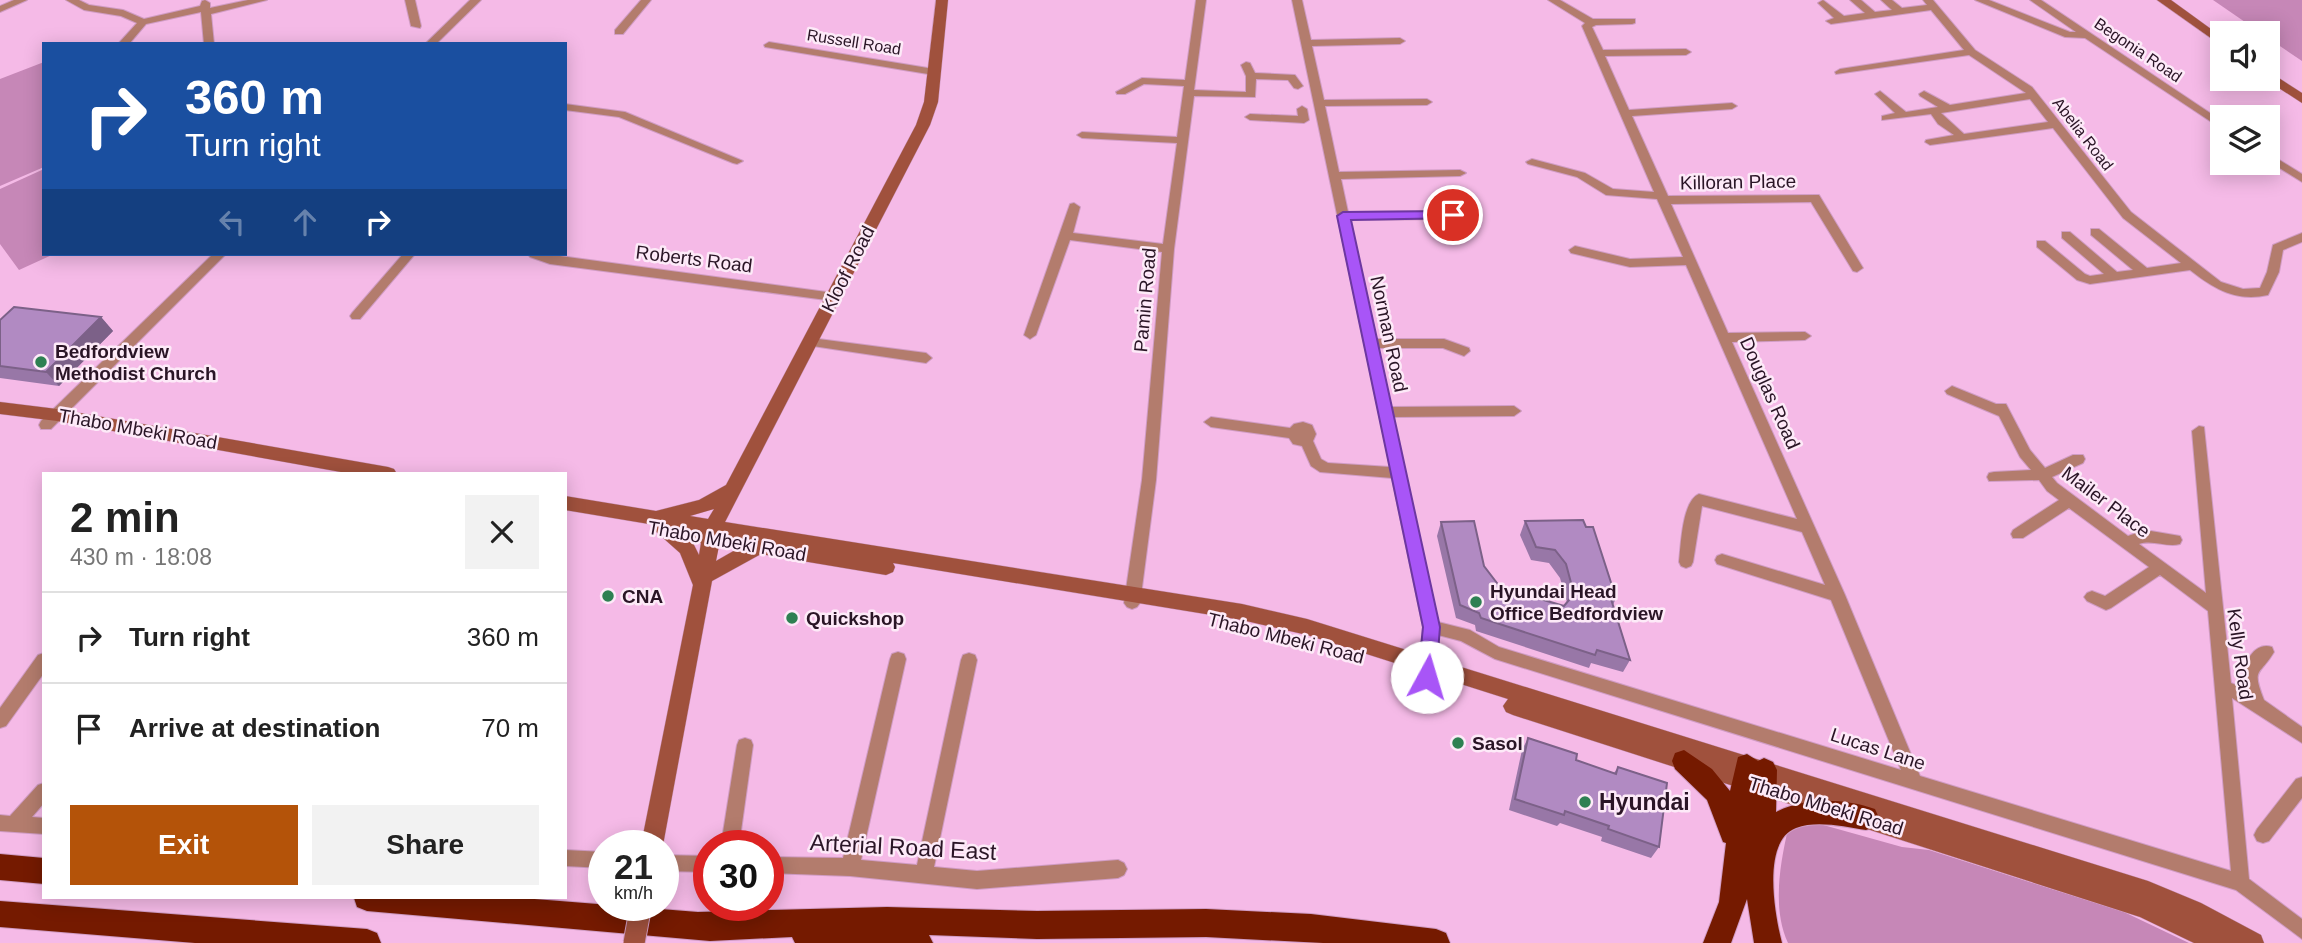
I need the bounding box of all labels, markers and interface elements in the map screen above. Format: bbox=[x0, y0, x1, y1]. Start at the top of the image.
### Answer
street label: Begonia Road bbox=[2091, 15, 2185, 85]
map controls bbox=[2210, 21, 2280, 175]
button: sound bbox=[2210, 21, 2280, 91]
street label: Russell Road bbox=[806, 26, 902, 58]
icon: right bbox=[70, 70, 161, 161]
text: 360 m bbox=[185, 70, 324, 124]
street label: Abelia Road bbox=[2049, 94, 2117, 174]
button: layers bbox=[2210, 105, 2280, 175]
text: Turn right bbox=[185, 127, 321, 163]
street label: Killoran Place bbox=[1680, 170, 1796, 194]
pin bbox=[1423, 185, 1483, 245]
icon: arrive bbox=[1434, 196, 1472, 234]
icon: left bbox=[213, 203, 251, 241]
icon: ahead bbox=[286, 203, 324, 241]
icon: right bbox=[359, 203, 397, 241]
street label: Kloof Road bbox=[817, 222, 879, 316]
street label: Roberts Road bbox=[635, 241, 753, 277]
street label: Pamin Road bbox=[1130, 247, 1160, 353]
street label: Norman Road bbox=[1366, 274, 1412, 394]
street label: Douglas Road bbox=[1736, 334, 1804, 452]
place label: Bedfordview Methodist Church bbox=[55, 341, 217, 384]
marker: Bedfordview Methodist Church bbox=[33, 354, 49, 370]
street label: Thabo Mbeki Road bbox=[57, 405, 219, 453]
street label: Mailer Place bbox=[2058, 462, 2154, 542]
text: 2 min bbox=[70, 494, 180, 541]
button: close bbox=[465, 495, 539, 569]
street label: Thabo Mbeki Road bbox=[646, 517, 808, 565]
text: 430 m · 18:08 bbox=[70, 544, 212, 570]
place label: Hyundai Head Office Bedfordview bbox=[1490, 581, 1663, 624]
place label: CNA bbox=[622, 586, 663, 607]
marker: CNA bbox=[600, 588, 616, 604]
marker: Hyundai Head Office Bedfordview bbox=[1468, 594, 1484, 610]
street label: Kelly Road bbox=[2223, 607, 2257, 701]
place label: Quickshop bbox=[806, 608, 904, 629]
street label: Thabo Mbeki Road bbox=[1206, 608, 1366, 668]
marker: Quickshop bbox=[784, 610, 800, 626]
icon: right bbox=[70, 619, 108, 657]
text: Turn right bbox=[129, 622, 250, 652]
text: 360 m bbox=[467, 622, 539, 652]
position arrow bbox=[1390, 640, 1464, 714]
icon: arrive bbox=[70, 710, 108, 748]
text: Arrive at destination bbox=[129, 713, 380, 743]
text: 70 m bbox=[481, 713, 539, 743]
street label: Lucas Lane bbox=[1828, 724, 1928, 774]
place label: Sasol bbox=[1472, 733, 1523, 754]
marker: Sasol bbox=[1450, 735, 1466, 751]
street label: Thabo Mbeki Road bbox=[1746, 772, 1906, 840]
place label: Hyundai bbox=[1599, 789, 1690, 815]
marker: Hyundai bbox=[1577, 794, 1593, 810]
button: Exit bbox=[70, 805, 298, 885]
button: Share bbox=[312, 805, 539, 885]
street label: Arterial Road East bbox=[809, 829, 997, 865]
speed limit sign: 30 bbox=[693, 830, 784, 921]
text: 21 bbox=[614, 847, 653, 886]
text: km/h bbox=[614, 883, 653, 903]

